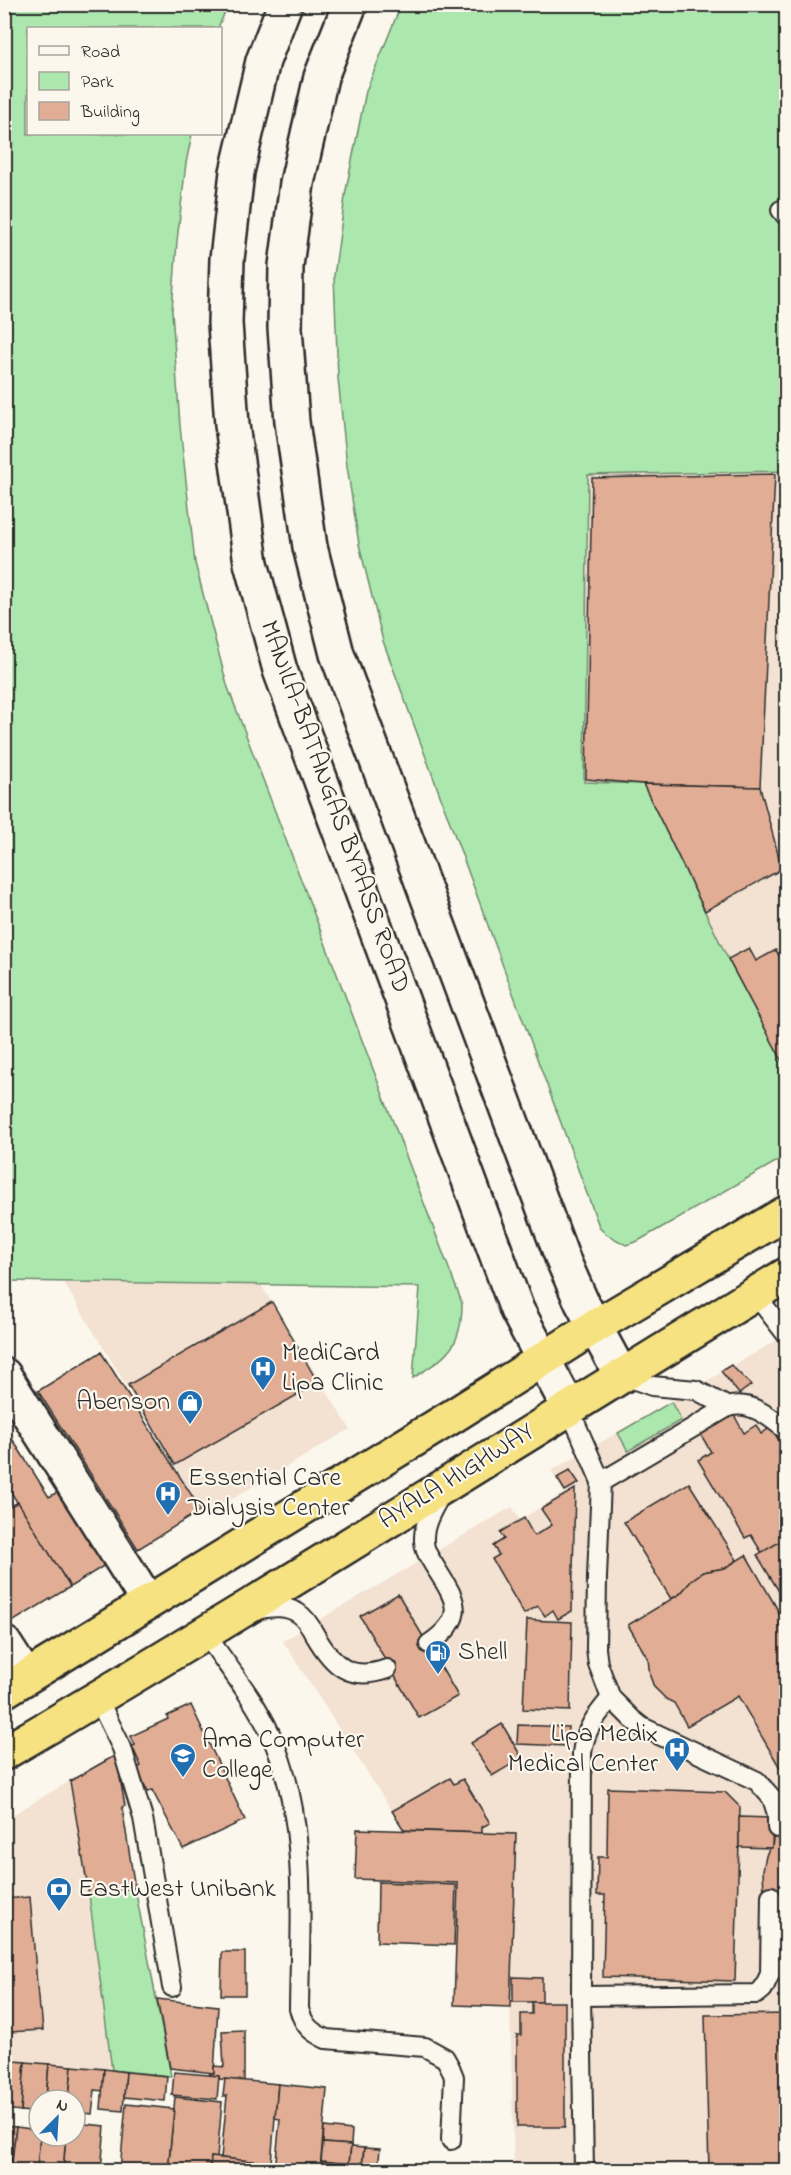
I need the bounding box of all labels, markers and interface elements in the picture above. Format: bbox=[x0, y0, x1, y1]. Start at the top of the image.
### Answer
legend bbox=[27, 27, 222, 135]
text: Road bbox=[81, 40, 120, 66]
text: Park bbox=[81, 70, 114, 96]
text: Building bbox=[80, 100, 140, 127]
street label: MANILA-BATANGAS BYPASS ROAD bbox=[249, 615, 419, 999]
place label: MediCard Lipa Clinic bbox=[282, 1335, 384, 1403]
hospital icon: MediCard Lipa Clinic bbox=[248, 1354, 278, 1392]
place label: Abenson bbox=[76, 1384, 170, 1422]
shop icon: Abenson bbox=[175, 1388, 205, 1426]
street label: AYALA HIGHWAY bbox=[372, 1414, 542, 1540]
place label: Essential Care Dialysis Center bbox=[187, 1460, 350, 1528]
hospital icon: Essential Care Dialysis Center bbox=[153, 1479, 183, 1517]
place label: Shell bbox=[458, 1634, 507, 1672]
fuel station icon: Shell bbox=[423, 1638, 453, 1676]
place label: Lipa Medix Medical Center bbox=[508, 1716, 659, 1784]
place label: Ama Computer College bbox=[202, 1722, 365, 1790]
hospital icon: Lipa Medix Medical Center bbox=[662, 1735, 692, 1773]
school or university icon: Ama Computer College bbox=[168, 1741, 198, 1779]
place label: EastWest Unibank bbox=[78, 1871, 277, 1909]
bank icon: EastWest Unibank bbox=[44, 1875, 74, 1913]
north arrow bbox=[27, 2088, 87, 2148]
text: N bbox=[52, 2093, 72, 2119]

